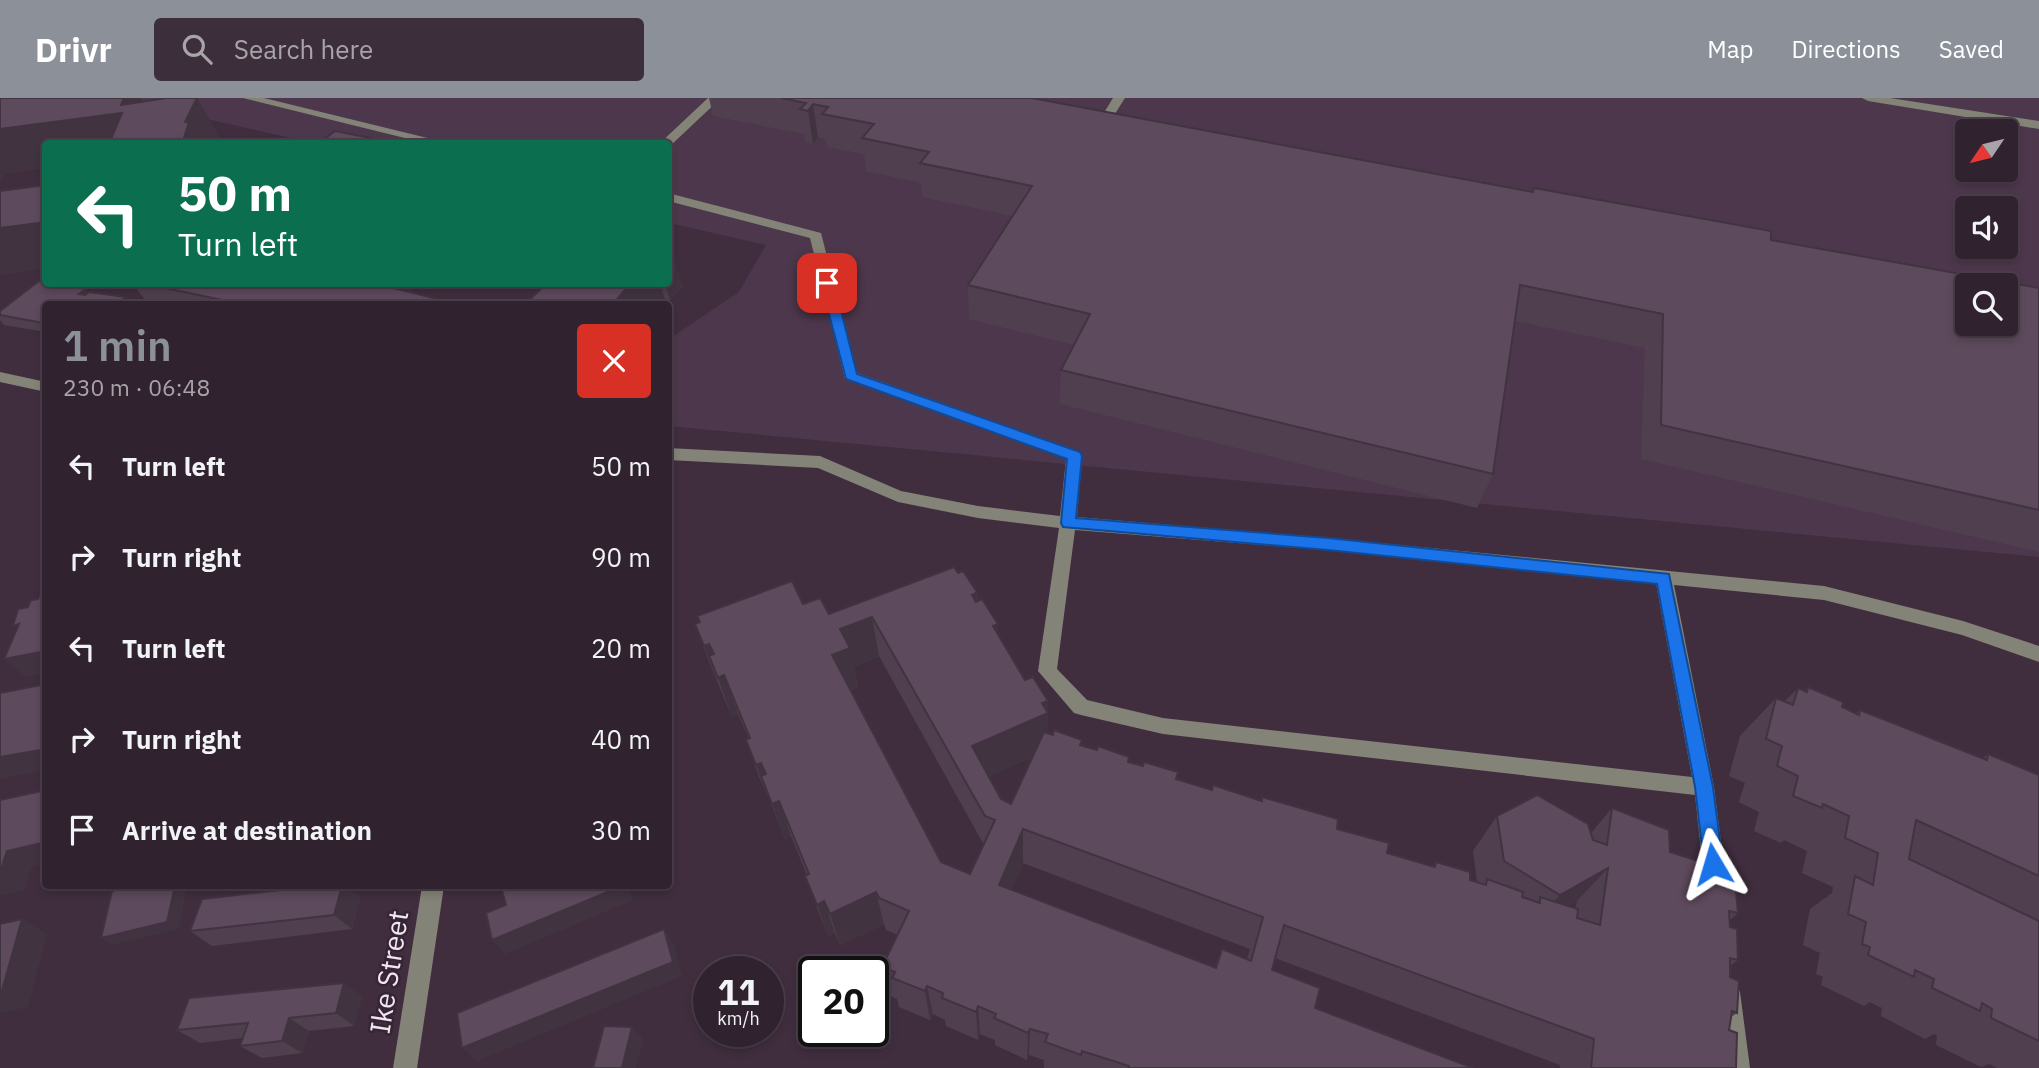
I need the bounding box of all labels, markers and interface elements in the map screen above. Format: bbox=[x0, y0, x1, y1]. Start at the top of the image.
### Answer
search box bbox=[154, 18, 644, 81]
text: Drivr bbox=[35, 28, 112, 71]
icon: search bbox=[178, 30, 216, 68]
text: Search here bbox=[234, 32, 373, 66]
text: Map bbox=[1707, 33, 1753, 65]
text: Directions bbox=[1791, 33, 1901, 65]
text: Saved bbox=[1939, 33, 2004, 65]
north arrow bbox=[1955, 119, 2018, 182]
map controls bbox=[1955, 119, 2018, 336]
text: 50 m bbox=[178, 161, 292, 224]
icon: left bbox=[63, 168, 154, 259]
button: sound bbox=[1955, 196, 2018, 259]
text: Turn left bbox=[178, 223, 298, 265]
pin bbox=[797, 253, 857, 313]
icon: arrive bbox=[808, 264, 846, 302]
button: search bbox=[1955, 273, 2018, 336]
text: 1 min bbox=[63, 318, 172, 373]
button: close bbox=[577, 324, 651, 398]
text: 230 m · 06:48 bbox=[63, 372, 210, 402]
icon: left bbox=[63, 447, 101, 485]
text: Turn left bbox=[122, 449, 225, 483]
text: 50 m bbox=[591, 449, 651, 483]
icon: right bbox=[63, 538, 101, 576]
text: Turn right bbox=[122, 540, 241, 574]
text: 90 m bbox=[591, 540, 651, 574]
icon: left bbox=[63, 629, 101, 667]
text: Turn left bbox=[122, 631, 225, 665]
text: 20 m bbox=[591, 631, 651, 665]
icon: right bbox=[63, 720, 101, 758]
text: Turn right bbox=[122, 722, 241, 756]
text: 40 m bbox=[591, 722, 651, 756]
icon: arrive bbox=[63, 811, 101, 849]
text: Arrive at destination bbox=[122, 813, 372, 847]
text: 30 m bbox=[591, 813, 651, 847]
position arrow bbox=[1676, 827, 1750, 901]
street label: Ike Street bbox=[361, 908, 416, 1036]
speed limit sign: 20 bbox=[798, 956, 889, 1047]
text: 11 bbox=[717, 969, 760, 1015]
text: km/h bbox=[717, 1007, 760, 1030]

